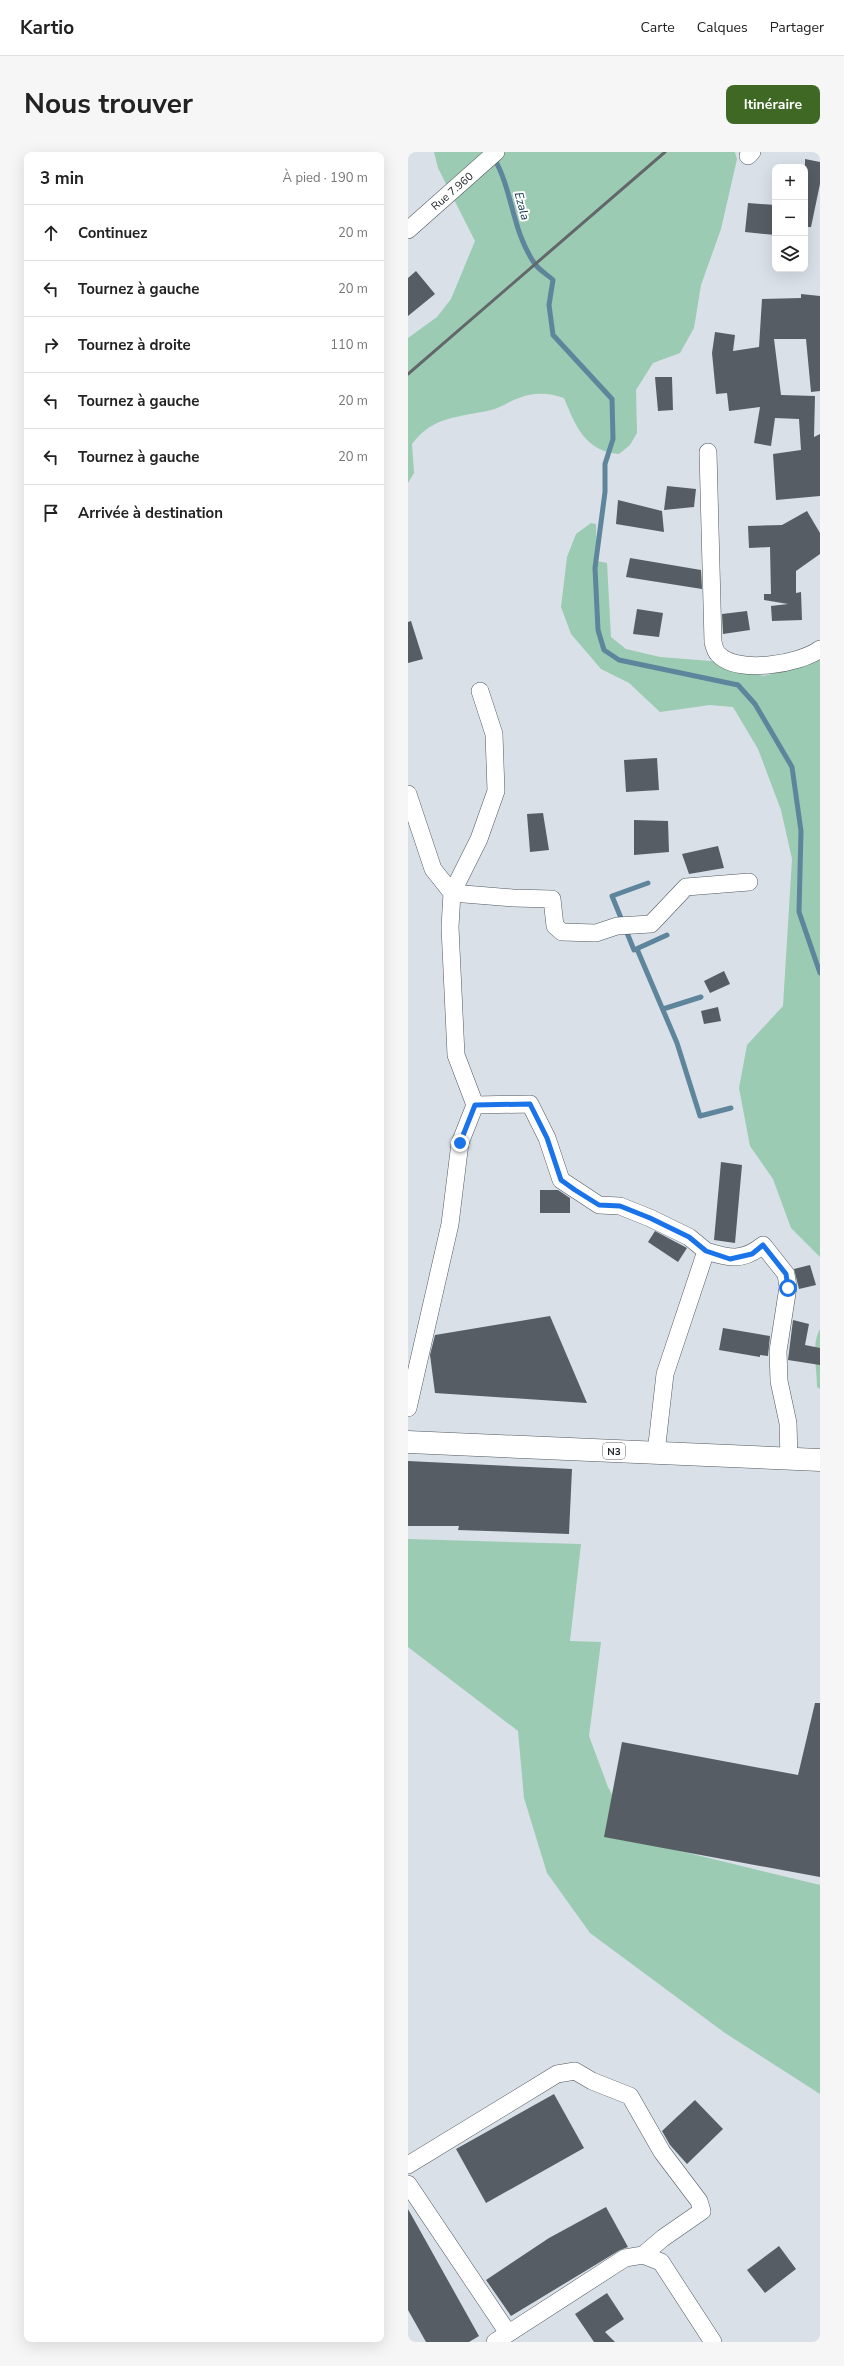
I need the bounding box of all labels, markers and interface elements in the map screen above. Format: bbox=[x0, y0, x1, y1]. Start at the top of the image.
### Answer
text: Kartio bbox=[20, 15, 74, 41]
text: Carte bbox=[641, 18, 675, 37]
text: Calques bbox=[697, 18, 748, 37]
text: Partager bbox=[770, 18, 824, 37]
text: Nous trouver bbox=[24, 85, 193, 123]
button: Itinéraire bbox=[726, 85, 820, 124]
map controls bbox=[772, 164, 808, 272]
button: + bbox=[772, 164, 808, 200]
text: 3 min bbox=[40, 167, 84, 190]
text: À pied · 190 m bbox=[283, 169, 368, 187]
street label: Rue 7.960 bbox=[428, 169, 477, 214]
water label: Ezala bbox=[511, 190, 533, 222]
button: − bbox=[772, 200, 808, 236]
icon: ahead bbox=[40, 222, 62, 244]
text: Continuez bbox=[78, 223, 147, 243]
text: 20 m bbox=[338, 224, 368, 242]
button: layers bbox=[772, 236, 808, 272]
icon: left bbox=[40, 278, 62, 300]
text: Tournez à gauche bbox=[78, 279, 200, 299]
text: 20 m bbox=[338, 280, 368, 298]
icon: right bbox=[40, 334, 62, 356]
text: Tournez à droite bbox=[78, 335, 191, 355]
text: 110 m bbox=[330, 336, 368, 354]
icon: left bbox=[40, 390, 62, 412]
text: Tournez à gauche bbox=[78, 391, 200, 411]
text: 20 m bbox=[338, 392, 368, 410]
icon: left bbox=[40, 446, 62, 468]
text: Tournez à gauche bbox=[78, 447, 200, 467]
text: 20 m bbox=[338, 448, 368, 466]
icon: arrive bbox=[40, 502, 62, 524]
text: Arrivée à destination bbox=[78, 503, 223, 523]
route end bbox=[451, 1134, 469, 1152]
route start bbox=[779, 1279, 797, 1297]
road number: N3 bbox=[603, 1443, 625, 1459]

